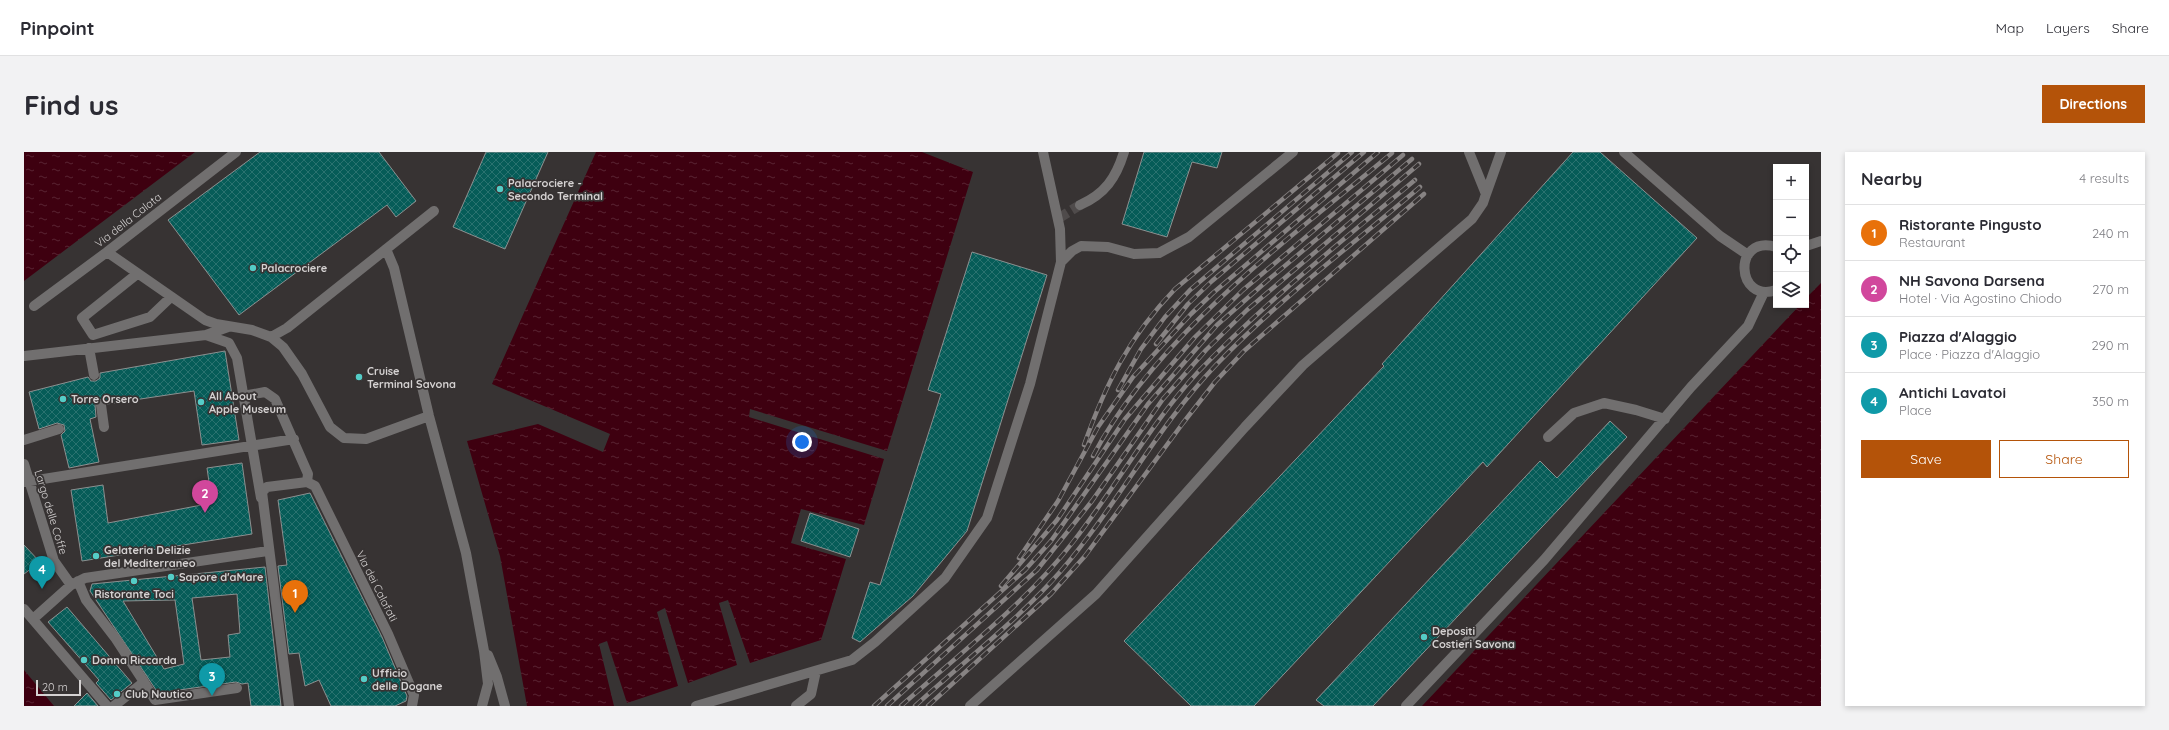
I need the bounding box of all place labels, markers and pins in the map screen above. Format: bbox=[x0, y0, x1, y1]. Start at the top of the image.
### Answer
place label: Palacrociere - Secondo Terminal bbox=[508, 176, 603, 203]
marker: Palacrociere - Secondo Terminal bbox=[495, 184, 505, 194]
place label: Palacrociere bbox=[261, 261, 328, 275]
marker: Palacrociere bbox=[248, 263, 258, 273]
place label: Cruise Terminal Savona bbox=[367, 364, 456, 391]
marker: Cruise Terminal Savona bbox=[354, 372, 364, 382]
place label: All About Apple Museum bbox=[209, 389, 286, 416]
place label: Torre Orsero bbox=[71, 392, 139, 406]
marker: Torre Orsero bbox=[58, 394, 68, 404]
marker: All About Apple Museum bbox=[196, 397, 206, 407]
pin: 2 bbox=[192, 480, 218, 513]
place label: Gelateria Delizie del Mediterraneo bbox=[104, 543, 196, 570]
marker: Gelateria Delizie del Mediterraneo bbox=[91, 551, 101, 561]
pin: 4 bbox=[29, 556, 55, 589]
place label: Sapore d'aMare bbox=[179, 570, 264, 584]
marker: Sapore d'aMare bbox=[166, 572, 176, 582]
marker: Ristorante Toci bbox=[129, 576, 139, 586]
pin: 1 bbox=[282, 580, 308, 613]
place label: Ristorante Toci bbox=[94, 587, 174, 601]
place label: Depositi Costieri Savona bbox=[1432, 624, 1515, 651]
marker: Depositi Costieri Savona bbox=[1419, 632, 1429, 642]
place label: Donna Riccarda bbox=[92, 653, 177, 667]
marker: Donna Riccarda bbox=[79, 655, 89, 665]
pin: 3 bbox=[199, 663, 225, 696]
place label: Ufficio delle Dogane bbox=[372, 666, 443, 693]
marker: Ufficio delle Dogane bbox=[359, 674, 369, 684]
place label: Club Nautico bbox=[125, 687, 192, 701]
marker: Club Nautico bbox=[112, 689, 122, 699]

